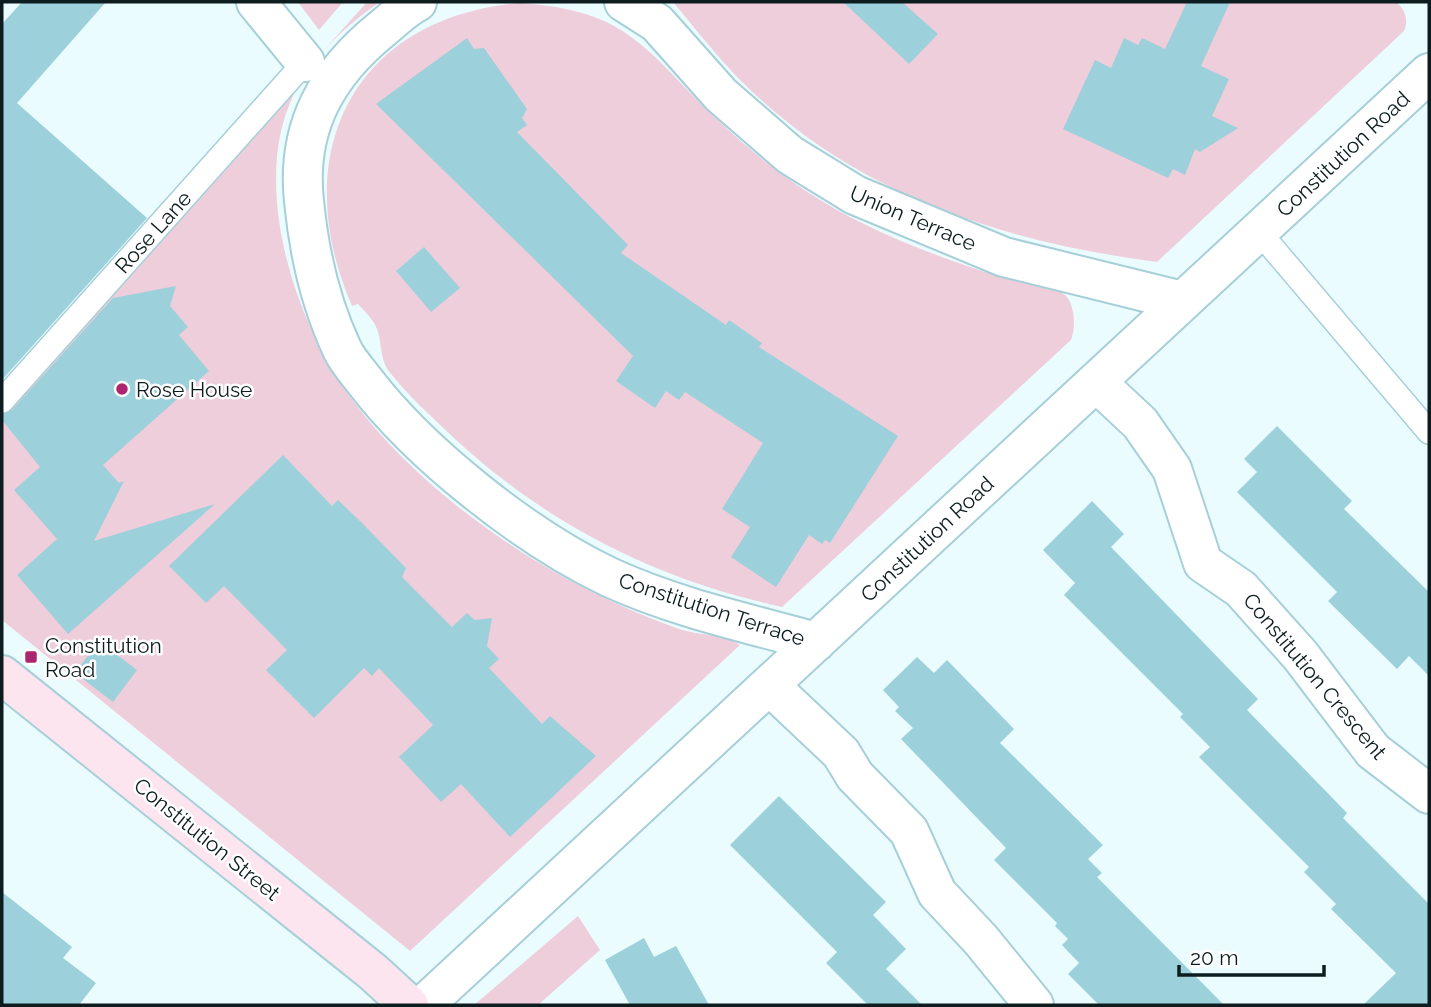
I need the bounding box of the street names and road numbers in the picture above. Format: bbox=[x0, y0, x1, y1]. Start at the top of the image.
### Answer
street label: Constitution Road bbox=[1271, 86, 1415, 222]
street label: Union Terrace bbox=[846, 180, 980, 256]
street label: Rose Lane bbox=[110, 186, 196, 278]
street label: Constitution Road bbox=[855, 471, 999, 607]
street label: Constitution Terrace bbox=[616, 567, 808, 651]
street label: Constitution Crescent bbox=[1238, 588, 1392, 764]
street label: Constitution Street bbox=[129, 773, 285, 905]

